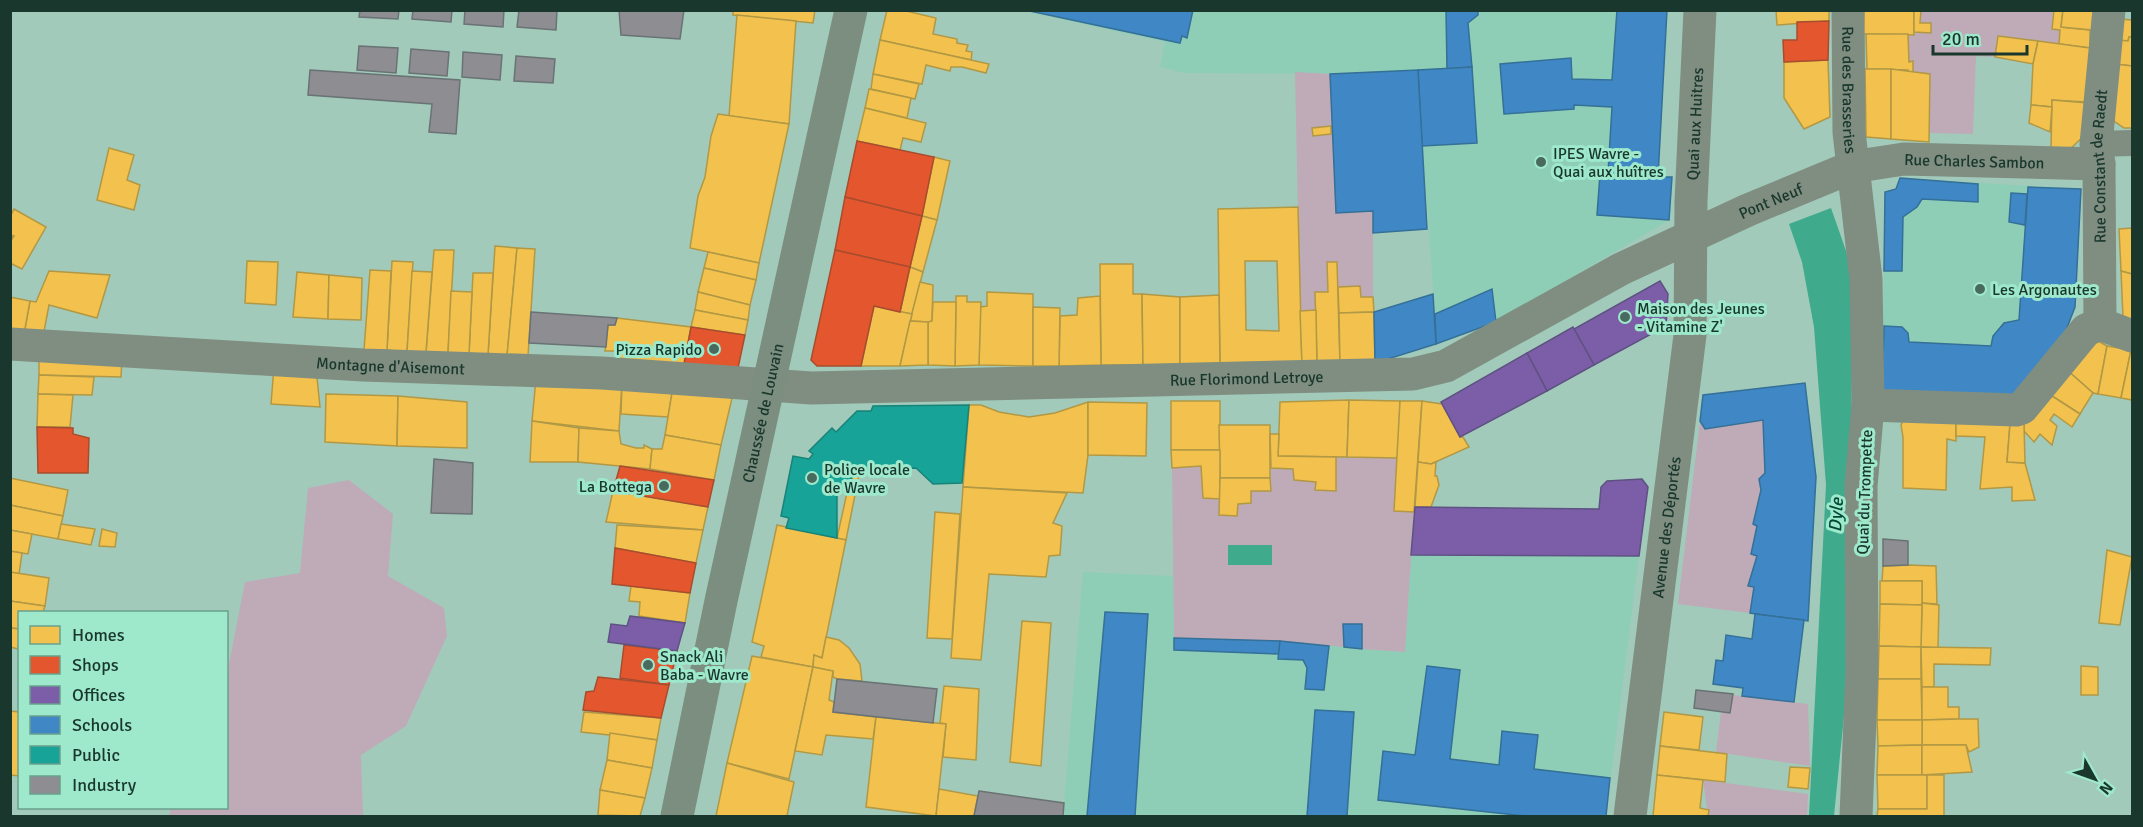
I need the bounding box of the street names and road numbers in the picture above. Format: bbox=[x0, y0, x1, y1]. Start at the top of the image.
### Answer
street label: Rue des Brasseries bbox=[1837, 26, 1860, 155]
street label: Quai aux Huitres bbox=[1683, 67, 1708, 181]
street label: Rue Constant de Raedt bbox=[2087, 88, 2112, 243]
street label: Rue Charles Sambon bbox=[1904, 150, 2045, 174]
street label: Pont Neuf bbox=[1736, 179, 1807, 224]
street label: Chaussée de Louvain bbox=[738, 341, 788, 485]
street label: Montagne d'Aisemont bbox=[315, 353, 465, 379]
street label: Rue Florimond Letroye bbox=[1170, 367, 1324, 391]
street label: Quai du Trompette bbox=[1853, 429, 1877, 555]
street label: Avenue des Déportés bbox=[1648, 455, 1686, 599]

